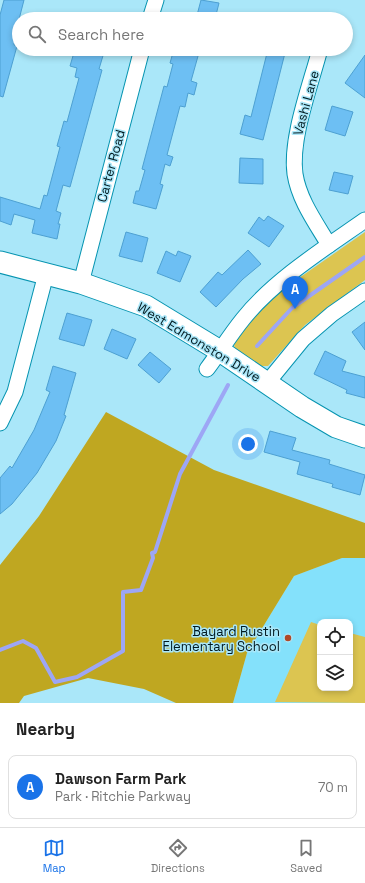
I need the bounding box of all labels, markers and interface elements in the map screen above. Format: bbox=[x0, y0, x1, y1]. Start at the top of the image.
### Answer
search box bbox=[12, 12, 353, 56]
icon: search bbox=[26, 23, 48, 45]
text: Search here bbox=[58, 25, 144, 44]
street label: Vashi Lane bbox=[289, 69, 323, 137]
street label: Carter Road bbox=[93, 128, 129, 204]
pin: A bbox=[282, 276, 308, 309]
street label: West Edmonston Drive bbox=[134, 298, 264, 386]
your location bbox=[238, 434, 258, 454]
map controls bbox=[317, 619, 353, 691]
button: locate bbox=[317, 619, 353, 655]
place label: Bayard Rustin Elementary School bbox=[163, 623, 280, 655]
marker: Bayard Rustin Elementary School bbox=[283, 633, 293, 643]
button: layers bbox=[317, 655, 353, 691]
text: Nearby bbox=[16, 718, 75, 740]
text: Dawson Farm Park bbox=[55, 769, 187, 788]
text: A bbox=[26, 779, 34, 796]
text: 70 m bbox=[318, 779, 348, 796]
text: Park · Ritchie Parkway bbox=[55, 788, 191, 805]
tab: Map bbox=[43, 837, 66, 875]
tab: Directions bbox=[151, 837, 205, 875]
tab: Saved bbox=[290, 837, 322, 875]

